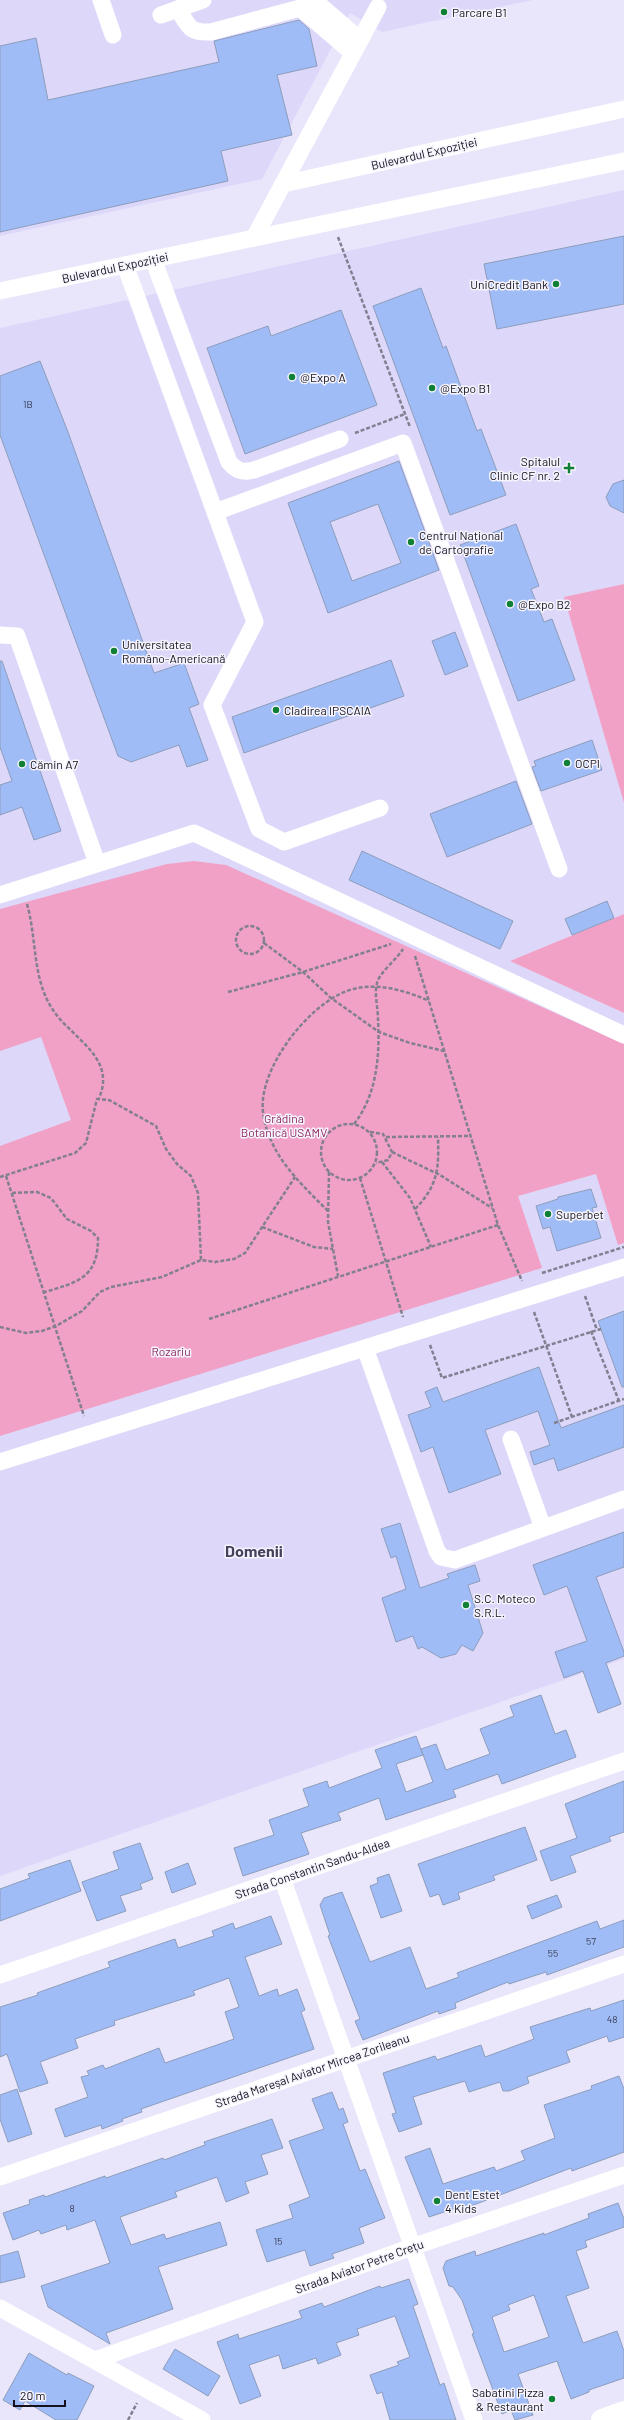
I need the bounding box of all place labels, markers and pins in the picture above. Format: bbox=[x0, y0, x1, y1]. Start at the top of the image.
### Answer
place label: Parcare B1 bbox=[452, 5, 507, 19]
marker: Parcare B1 bbox=[439, 7, 449, 17]
place label: UniCredit Bank bbox=[470, 277, 548, 291]
marker: UniCredit Bank bbox=[551, 279, 561, 289]
place label: @Expo A bbox=[300, 370, 346, 384]
marker: @Expo A bbox=[287, 372, 297, 382]
place label: @Expo B1 bbox=[440, 381, 490, 395]
marker: @Expo B1 bbox=[427, 383, 437, 393]
place label: Spitalul Clinic CF nr. 2 bbox=[490, 454, 560, 482]
marker: Spitalul Clinic CF nr. 2 bbox=[563, 462, 575, 474]
place label: Centrul Național de Cartografie bbox=[419, 528, 503, 556]
marker: Centrul Național de Cartografie bbox=[406, 537, 416, 547]
place label: @Expo B2 bbox=[518, 597, 570, 611]
marker: @Expo B2 bbox=[505, 599, 515, 609]
place label: Universitatea Româno-Americană bbox=[122, 637, 225, 665]
marker: Universitatea Româno-Americană bbox=[109, 646, 119, 656]
place label: Cladirea IPSCAIA bbox=[284, 703, 371, 717]
marker: Cladirea IPSCAIA bbox=[271, 705, 281, 715]
place label: OCPI bbox=[575, 756, 600, 770]
place label: Cămin A7 bbox=[30, 757, 78, 771]
marker: OCPI bbox=[562, 758, 572, 768]
marker: Cămin A7 bbox=[17, 759, 27, 769]
place label: Superbet bbox=[556, 1207, 604, 1221]
marker: Superbet bbox=[543, 1209, 553, 1219]
place label: S.C. Moteco S.R.L. bbox=[474, 1591, 536, 1619]
marker: S.C. Moteco S.R.L. bbox=[461, 1600, 471, 1610]
place label: Dent Estet 4 Kids bbox=[445, 2187, 500, 2215]
marker: Dent Estet 4 Kids bbox=[432, 2196, 442, 2206]
place label: Sabatini Pizza & Restaurant bbox=[472, 2385, 544, 2413]
marker: Sabatini Pizza & Restaurant bbox=[547, 2394, 557, 2404]

